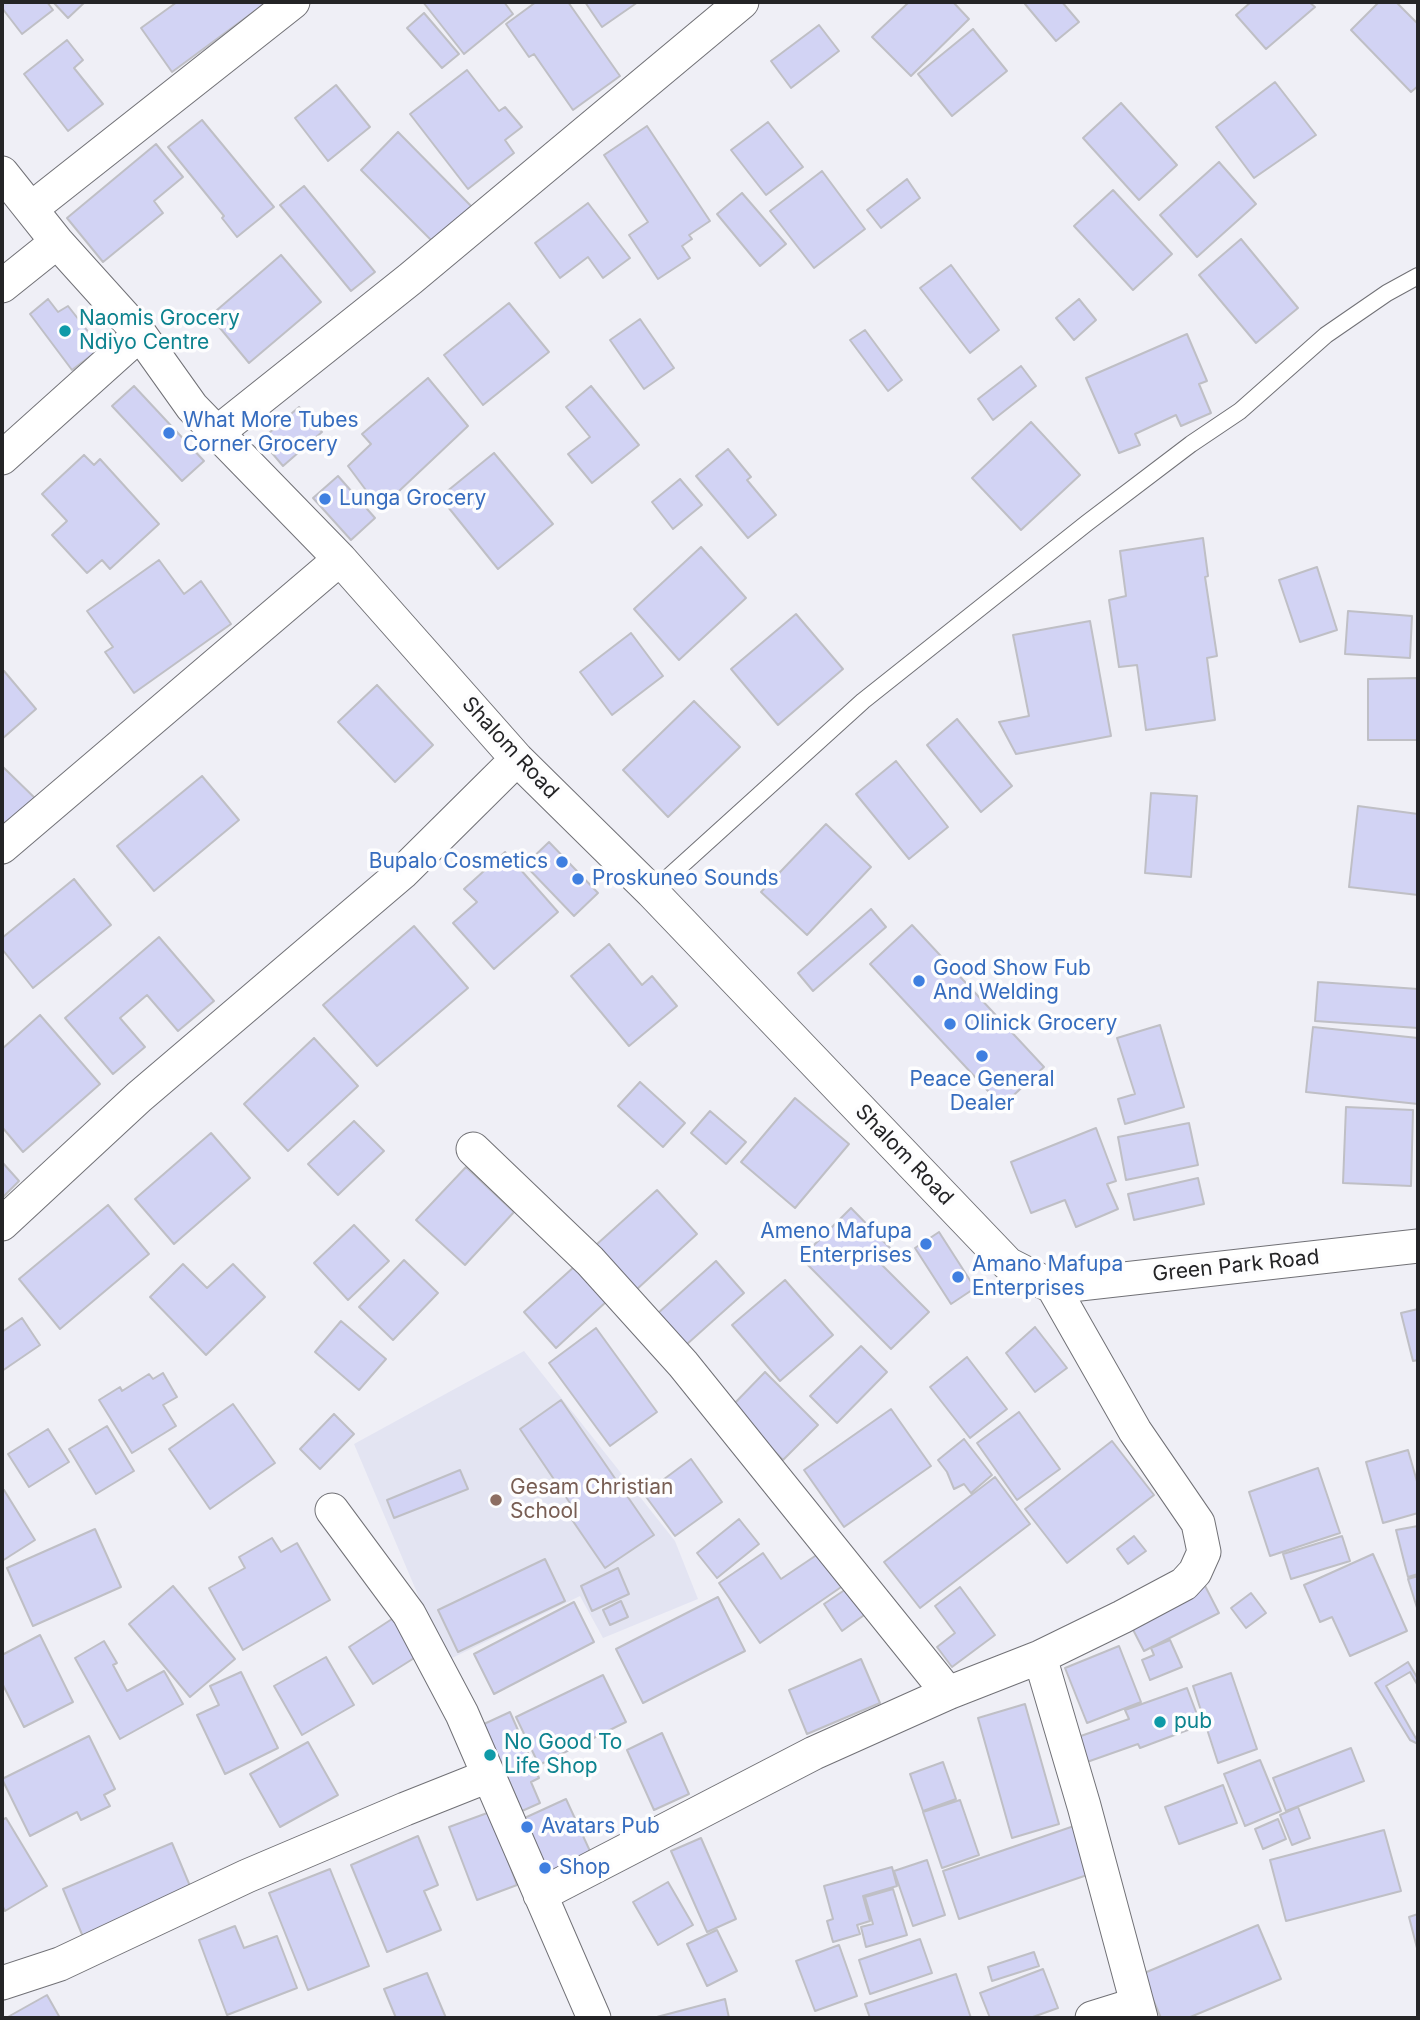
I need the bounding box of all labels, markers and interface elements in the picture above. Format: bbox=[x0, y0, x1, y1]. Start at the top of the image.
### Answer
place label: Naomis Grocery Ndiyo Centre bbox=[79, 306, 240, 356]
marker: Naomis Grocery Ndiyo Centre bbox=[57, 323, 73, 339]
place label: What More Tubes Corner Grocery bbox=[183, 408, 359, 458]
marker: What More Tubes Corner Grocery bbox=[161, 425, 177, 441]
place label: Lunga Grocery bbox=[339, 486, 486, 512]
marker: Lunga Grocery bbox=[317, 491, 333, 507]
street label: Shalom Road bbox=[456, 692, 564, 804]
place label: Bupalo Cosmetics bbox=[369, 849, 548, 875]
marker: Bupalo Cosmetics bbox=[554, 854, 570, 870]
place label: Proskuneo Sounds bbox=[592, 866, 779, 892]
marker: Proskuneo Sounds bbox=[570, 871, 586, 887]
place label: Good Show Fub And Welding bbox=[933, 956, 1091, 1006]
marker: Good Show Fub And Welding bbox=[911, 973, 927, 989]
place label: Olinick Grocery bbox=[964, 1011, 1117, 1037]
marker: Olinick Grocery bbox=[942, 1016, 958, 1032]
marker: Peace General Dealer bbox=[974, 1048, 990, 1064]
place label: Peace General Dealer bbox=[909, 1067, 1055, 1117]
street label: Shalom Road bbox=[850, 1099, 958, 1211]
place label: Ameno Mafupa Enterprises bbox=[760, 1219, 912, 1269]
marker: Ameno Mafupa Enterprises bbox=[918, 1236, 934, 1252]
street label: Green Park Road bbox=[1151, 1245, 1321, 1287]
place label: Amano Mafupa Enterprises bbox=[972, 1252, 1123, 1302]
marker: Amano Mafupa Enterprises bbox=[950, 1269, 966, 1285]
place label: Gesam Christian School bbox=[510, 1475, 673, 1525]
marker: Gesam Christian School bbox=[488, 1492, 504, 1508]
place label: pub bbox=[1174, 1709, 1212, 1735]
marker: pub bbox=[1152, 1714, 1168, 1730]
place label: No Good To Life Shop bbox=[504, 1730, 622, 1780]
marker: No Good To Life Shop bbox=[482, 1747, 498, 1763]
place label: Avatars Pub bbox=[541, 1814, 660, 1840]
marker: Avatars Pub bbox=[519, 1819, 535, 1835]
place label: Shop bbox=[559, 1855, 610, 1881]
marker: Shop bbox=[537, 1860, 553, 1876]

